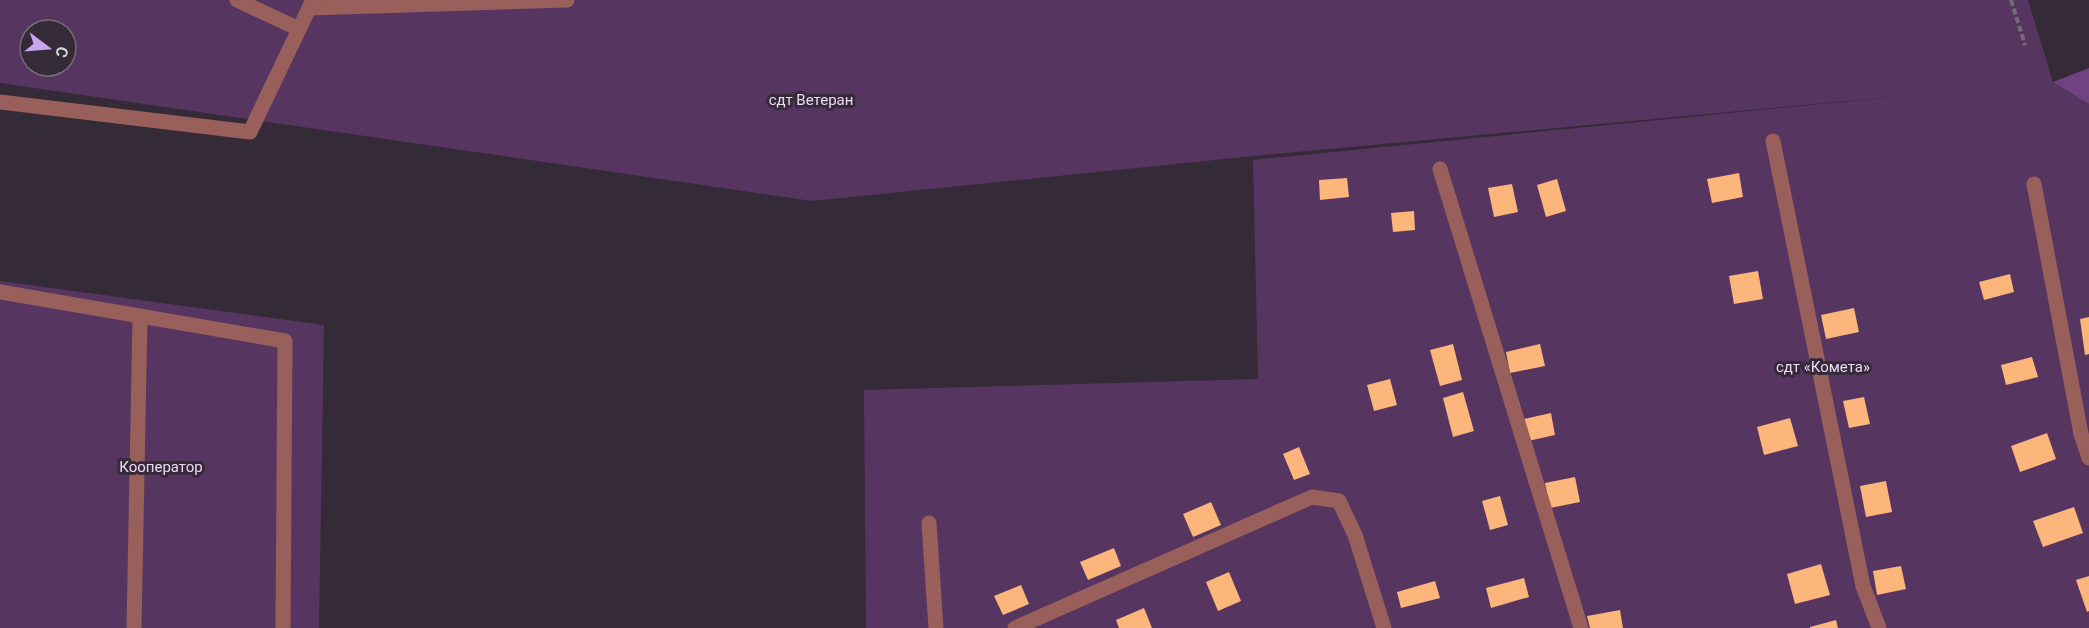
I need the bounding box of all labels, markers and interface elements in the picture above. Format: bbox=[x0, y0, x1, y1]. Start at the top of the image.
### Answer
north arrow bbox=[18, 18, 78, 78]
text: С bbox=[51, 44, 73, 60]
park label: сдт Ветеран bbox=[769, 91, 853, 109]
park label: сдт «Комета» bbox=[1776, 358, 1870, 376]
park label: Кооператор bbox=[119, 458, 203, 476]

